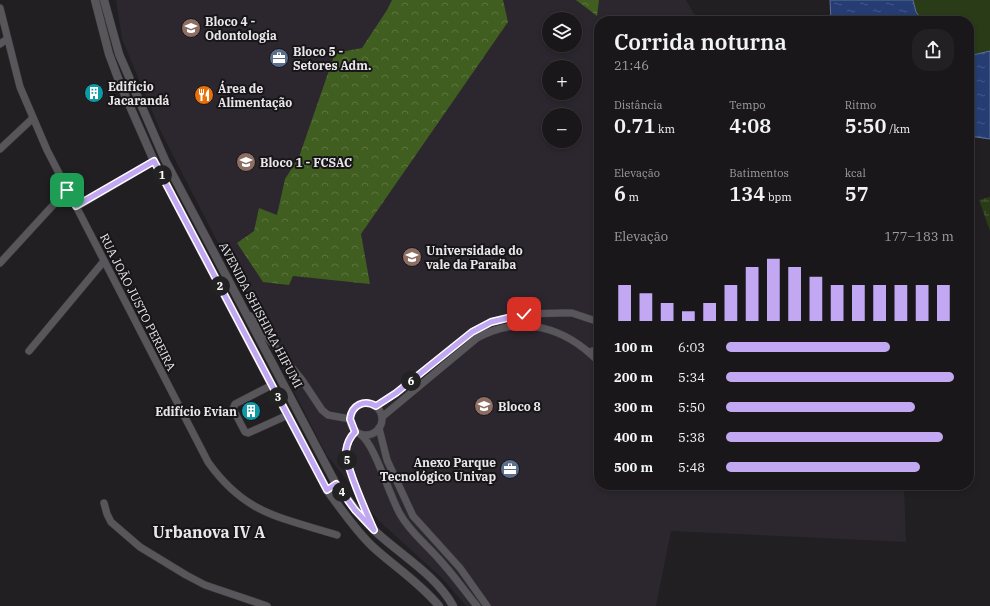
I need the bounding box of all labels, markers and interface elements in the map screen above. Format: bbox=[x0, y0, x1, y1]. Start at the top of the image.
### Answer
map controls bbox=[542, 12, 582, 148]
button: layers bbox=[542, 12, 582, 52]
place label: Bloco 4 - Odontologia bbox=[205, 14, 277, 43]
school or university icon: Bloco 4 - Odontologia bbox=[180, 17, 202, 39]
text: Corrida noturna bbox=[614, 27, 787, 56]
button: share bbox=[912, 29, 954, 71]
place label: Bloco 5 - Setores Adm. bbox=[293, 44, 371, 73]
office icon: Bloco 5 - Setores Adm. bbox=[268, 47, 290, 69]
text: 21:46 bbox=[614, 57, 649, 74]
button: + bbox=[542, 60, 582, 100]
place label: Edifício Jacarandá bbox=[108, 79, 169, 108]
place label: Área de Alimentação bbox=[218, 80, 292, 110]
building icon: Edifício Jacarandá bbox=[83, 82, 105, 104]
restaurant icon: Área de Alimentação bbox=[193, 84, 215, 106]
text: Distância bbox=[614, 98, 663, 112]
text: Tempo bbox=[729, 98, 765, 112]
text: Ritmo bbox=[845, 98, 876, 112]
button: − bbox=[542, 108, 582, 148]
text: 0.71 bbox=[614, 112, 656, 139]
text: 4:08 bbox=[729, 112, 771, 139]
text: 5:50 bbox=[845, 112, 887, 139]
text: km bbox=[656, 122, 675, 136]
text: /km bbox=[887, 122, 910, 136]
school or university icon: Bloco 1 - FCSAC bbox=[235, 151, 257, 173]
place label: Bloco 1 - FCSAC bbox=[260, 155, 352, 170]
pin: 1 bbox=[152, 165, 172, 185]
text: Elevação bbox=[614, 166, 660, 180]
text: Batimentos bbox=[729, 166, 789, 180]
text: kcal bbox=[845, 166, 866, 180]
text: 1 bbox=[159, 168, 165, 182]
pin bbox=[50, 173, 84, 207]
icon: arrive bbox=[56, 179, 78, 201]
text: 6 bbox=[614, 180, 626, 207]
text: 134 bbox=[729, 180, 765, 207]
text: 57 bbox=[845, 180, 869, 207]
text: m bbox=[626, 190, 639, 204]
text: bpm bbox=[765, 190, 792, 204]
text: Elevação bbox=[614, 228, 668, 245]
text: 177–183 m bbox=[884, 228, 954, 245]
street label: RUA JOÃO JUSTO PEREIRA bbox=[97, 231, 180, 374]
street label: AVENIDA SHISHIMA HIFUMI bbox=[216, 239, 306, 391]
place label: Universidade do vale da Paraíba bbox=[426, 243, 523, 272]
school or university icon: Universidade do vale da Paraíba bbox=[401, 246, 423, 268]
pin: 2 bbox=[210, 276, 230, 296]
text: 2 bbox=[217, 279, 223, 293]
pin bbox=[507, 297, 541, 331]
icon: check bbox=[513, 303, 535, 325]
text: 100 m bbox=[614, 339, 653, 356]
text: 6:03 bbox=[678, 339, 705, 356]
text: 200 m bbox=[614, 369, 653, 386]
text: 5:34 bbox=[678, 369, 705, 386]
pin: 6 bbox=[401, 371, 421, 391]
text: 6 bbox=[408, 374, 414, 388]
pin: 3 bbox=[268, 387, 288, 407]
text: 3 bbox=[275, 390, 281, 404]
school or university icon: Bloco 8 bbox=[473, 395, 495, 417]
place label: Bloco 8 bbox=[498, 399, 541, 414]
text: 300 m bbox=[614, 399, 653, 416]
text: 5:50 bbox=[678, 399, 705, 416]
building icon: Edifício Evian bbox=[240, 400, 262, 422]
place label: Edifício Evian bbox=[155, 404, 237, 419]
text: 400 m bbox=[614, 429, 653, 446]
text: 5:38 bbox=[678, 429, 705, 446]
pin: 5 bbox=[337, 450, 357, 470]
text: 5 bbox=[344, 453, 350, 467]
place label: Anexo Parque Tecnológico Univap bbox=[380, 455, 496, 484]
office icon: Anexo Parque Tecnológico Univap bbox=[499, 458, 521, 480]
text: 500 m bbox=[614, 459, 653, 476]
text: 5:48 bbox=[678, 459, 705, 476]
pin: 4 bbox=[332, 482, 352, 502]
text: 4 bbox=[339, 485, 345, 499]
district label: Urbanova IV A bbox=[153, 522, 265, 542]

